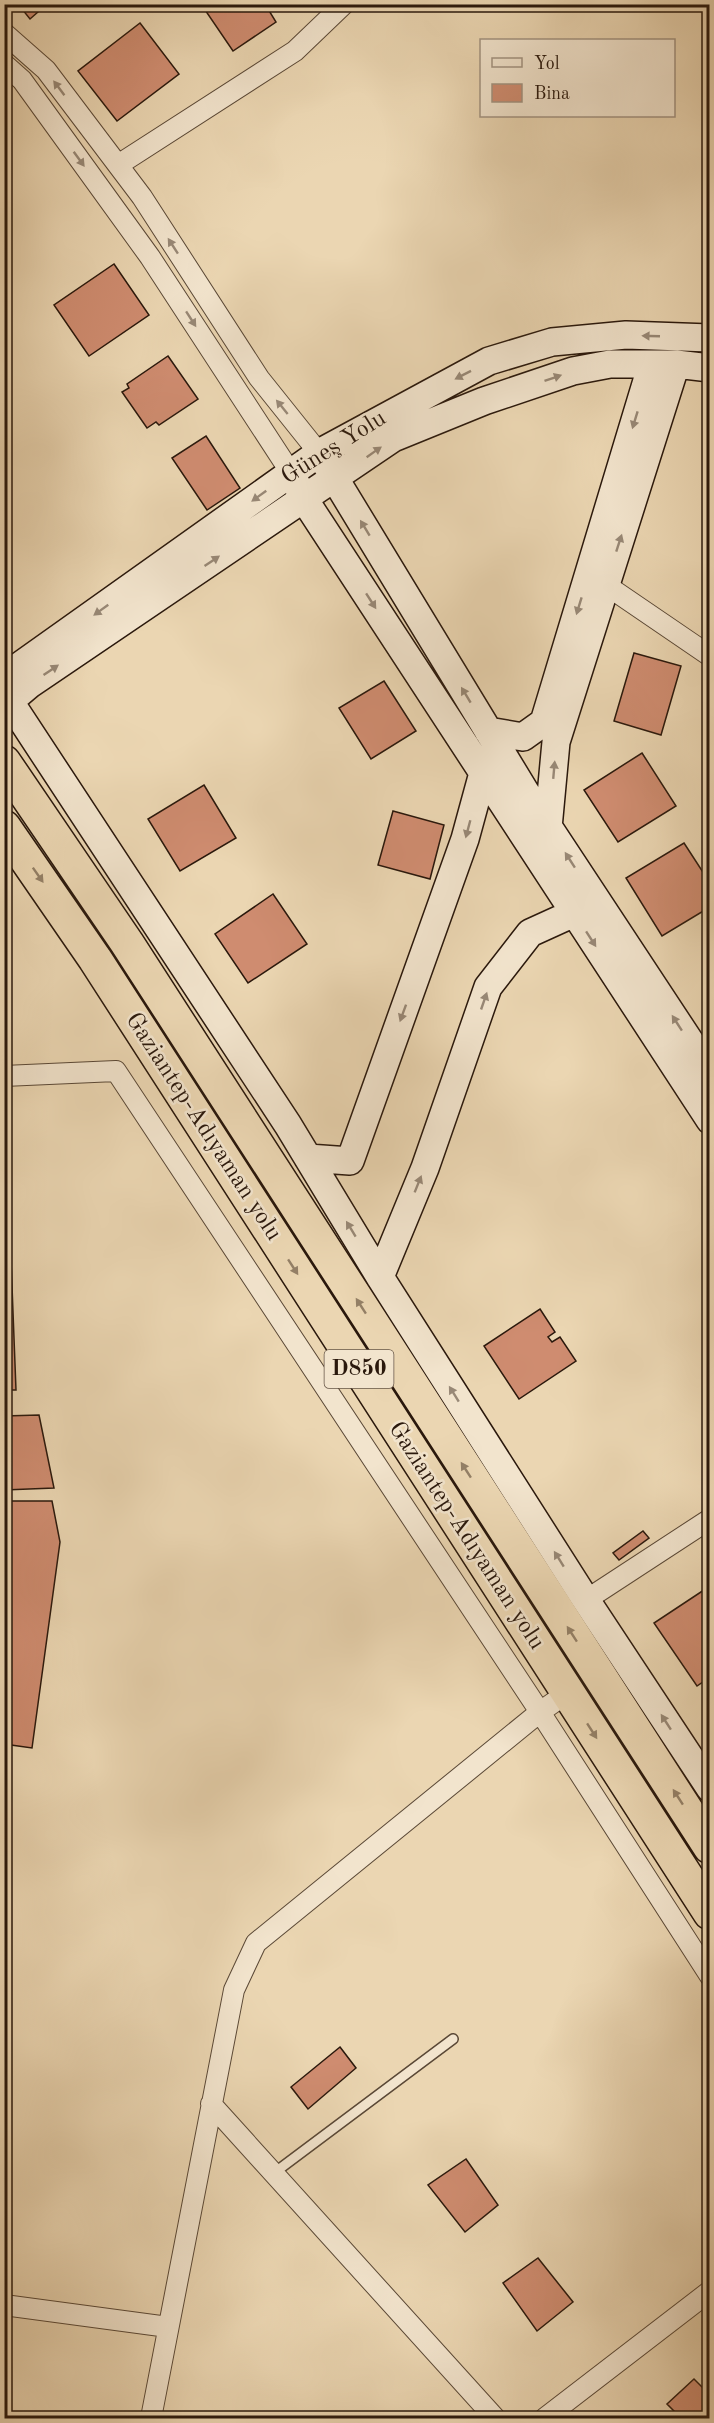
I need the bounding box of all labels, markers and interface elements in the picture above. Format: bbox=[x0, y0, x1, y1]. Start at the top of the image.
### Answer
legend bbox=[480, 39, 675, 117]
text: Yol bbox=[534, 55, 560, 73]
one-way arrow bbox=[53, 80, 65, 96]
text: Bina bbox=[534, 85, 570, 103]
one-way arrow bbox=[73, 151, 85, 167]
one-way arrow bbox=[168, 237, 179, 254]
one-way arrow bbox=[185, 311, 196, 328]
one-way arrow bbox=[642, 331, 661, 340]
one-way arrow bbox=[454, 370, 471, 380]
one-way arrow bbox=[544, 373, 562, 382]
one-way arrow bbox=[276, 399, 289, 415]
street label: Güneş Yolu bbox=[278, 406, 391, 489]
one-way arrow bbox=[630, 411, 639, 429]
one-way arrow bbox=[365, 446, 381, 458]
one-way arrow bbox=[252, 490, 268, 502]
one-way arrow bbox=[360, 520, 371, 536]
one-way arrow bbox=[615, 534, 624, 552]
one-way arrow bbox=[204, 555, 220, 567]
one-way arrow bbox=[365, 593, 376, 609]
one-way arrow bbox=[574, 597, 583, 615]
one-way arrow bbox=[93, 603, 108, 615]
one-way arrow bbox=[42, 665, 59, 676]
one-way arrow bbox=[461, 687, 472, 703]
one-way arrow bbox=[549, 760, 559, 779]
one-way arrow bbox=[462, 820, 472, 838]
one-way arrow bbox=[564, 853, 576, 869]
one-way arrow bbox=[32, 867, 44, 883]
one-way arrow bbox=[586, 931, 597, 947]
one-way arrow bbox=[479, 991, 489, 1009]
one-way arrow bbox=[397, 1004, 407, 1022]
street label: Gaziantep-Adıyaman yolu bbox=[120, 1009, 286, 1245]
one-way arrow bbox=[672, 1015, 683, 1031]
one-way arrow bbox=[413, 1175, 423, 1193]
one-way arrow bbox=[345, 1221, 356, 1237]
one-way arrow bbox=[288, 1259, 299, 1275]
one-way arrow bbox=[356, 1298, 367, 1314]
road number: D850 bbox=[324, 1350, 394, 1388]
one-way arrow bbox=[449, 1386, 460, 1402]
street label: Gaziantep-Adıyaman yolu bbox=[383, 1418, 549, 1654]
one-way arrow bbox=[461, 1461, 472, 1478]
one-way arrow bbox=[553, 1550, 564, 1567]
one-way arrow bbox=[566, 1626, 578, 1642]
one-way arrow bbox=[660, 1713, 671, 1730]
one-way arrow bbox=[586, 1723, 598, 1739]
one-way arrow bbox=[672, 1789, 683, 1806]

